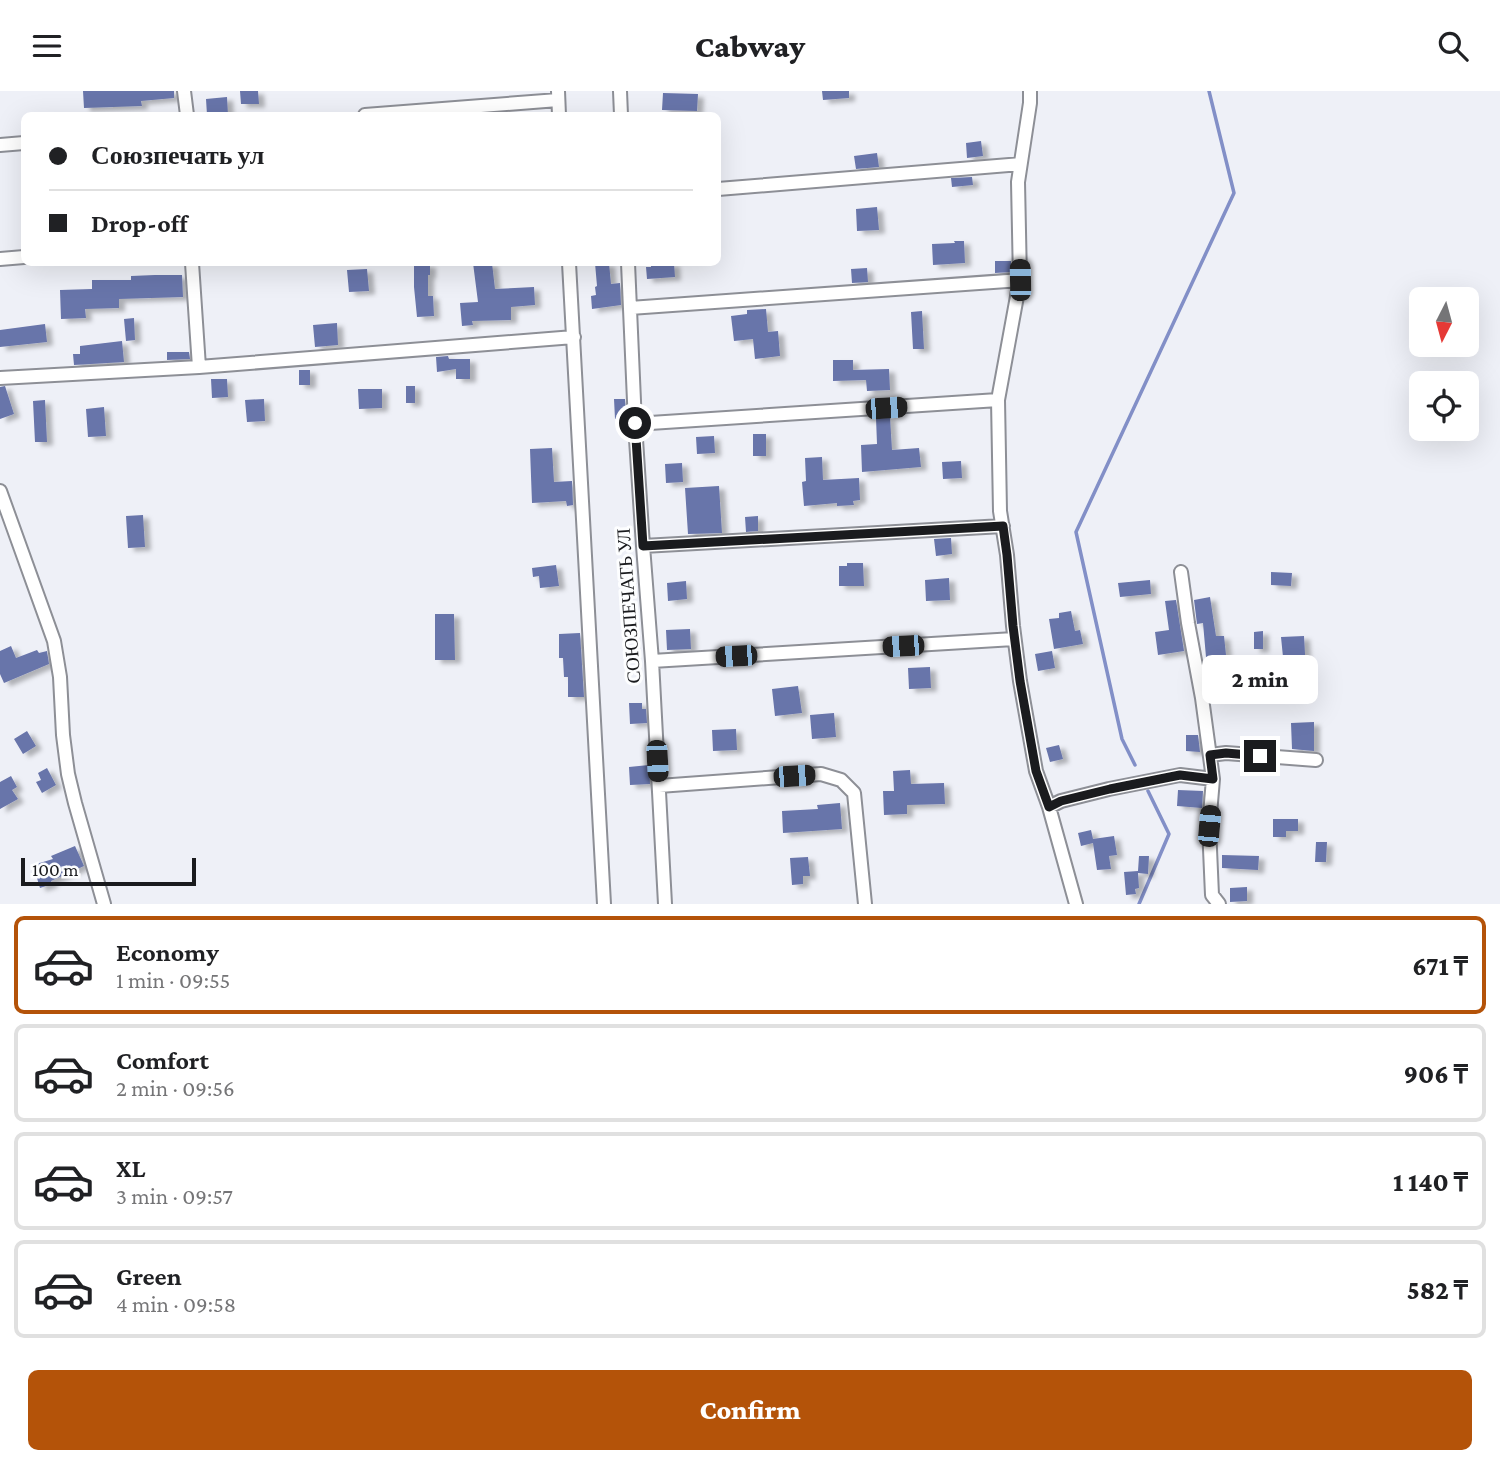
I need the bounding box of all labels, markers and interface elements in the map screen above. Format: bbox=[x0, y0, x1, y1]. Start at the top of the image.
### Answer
icon: menu bbox=[28, 27, 66, 65]
icon: search bbox=[1434, 27, 1472, 65]
text: Cabway bbox=[695, 28, 805, 64]
text: Союзпечать ул bbox=[91, 141, 264, 170]
text: Drop-off bbox=[91, 209, 188, 238]
car bbox=[1010, 259, 1031, 301]
north arrow bbox=[1409, 287, 1479, 357]
map controls bbox=[1409, 287, 1479, 441]
button: locate bbox=[1409, 371, 1479, 441]
car bbox=[865, 396, 908, 420]
route start bbox=[619, 407, 651, 439]
street label: СОЮЗПЕЧАТЬ УЛ bbox=[613, 528, 644, 684]
car bbox=[882, 634, 925, 658]
car bbox=[715, 644, 758, 668]
callout: 2 min bbox=[1202, 655, 1318, 703]
text: 2 min bbox=[1232, 666, 1288, 692]
car bbox=[646, 739, 669, 783]
route end bbox=[1244, 740, 1276, 772]
car bbox=[773, 764, 816, 788]
car bbox=[1197, 804, 1222, 848]
scale bar bbox=[21, 855, 196, 887]
text: 100 m bbox=[32, 859, 79, 880]
icon: car bbox=[32, 934, 95, 997]
text: Economy bbox=[116, 938, 219, 967]
text: 671 ₸ bbox=[1412, 952, 1468, 981]
text: 1 min · 09:55 bbox=[116, 967, 230, 993]
icon: car bbox=[32, 1042, 95, 1105]
text: Comfort bbox=[116, 1046, 209, 1075]
text: 906 ₸ bbox=[1403, 1060, 1468, 1089]
text: 2 min · 09:56 bbox=[116, 1075, 235, 1101]
icon: car bbox=[32, 1150, 95, 1213]
text: XL bbox=[116, 1154, 145, 1183]
text: 1 140 ₸ bbox=[1393, 1168, 1468, 1197]
text: 3 min · 09:57 bbox=[116, 1183, 233, 1209]
icon: car bbox=[32, 1258, 95, 1321]
text: Green bbox=[116, 1262, 182, 1291]
text: 582 ₸ bbox=[1407, 1276, 1468, 1305]
text: 4 min · 09:58 bbox=[116, 1291, 236, 1317]
button: Confirm bbox=[28, 1370, 1472, 1450]

